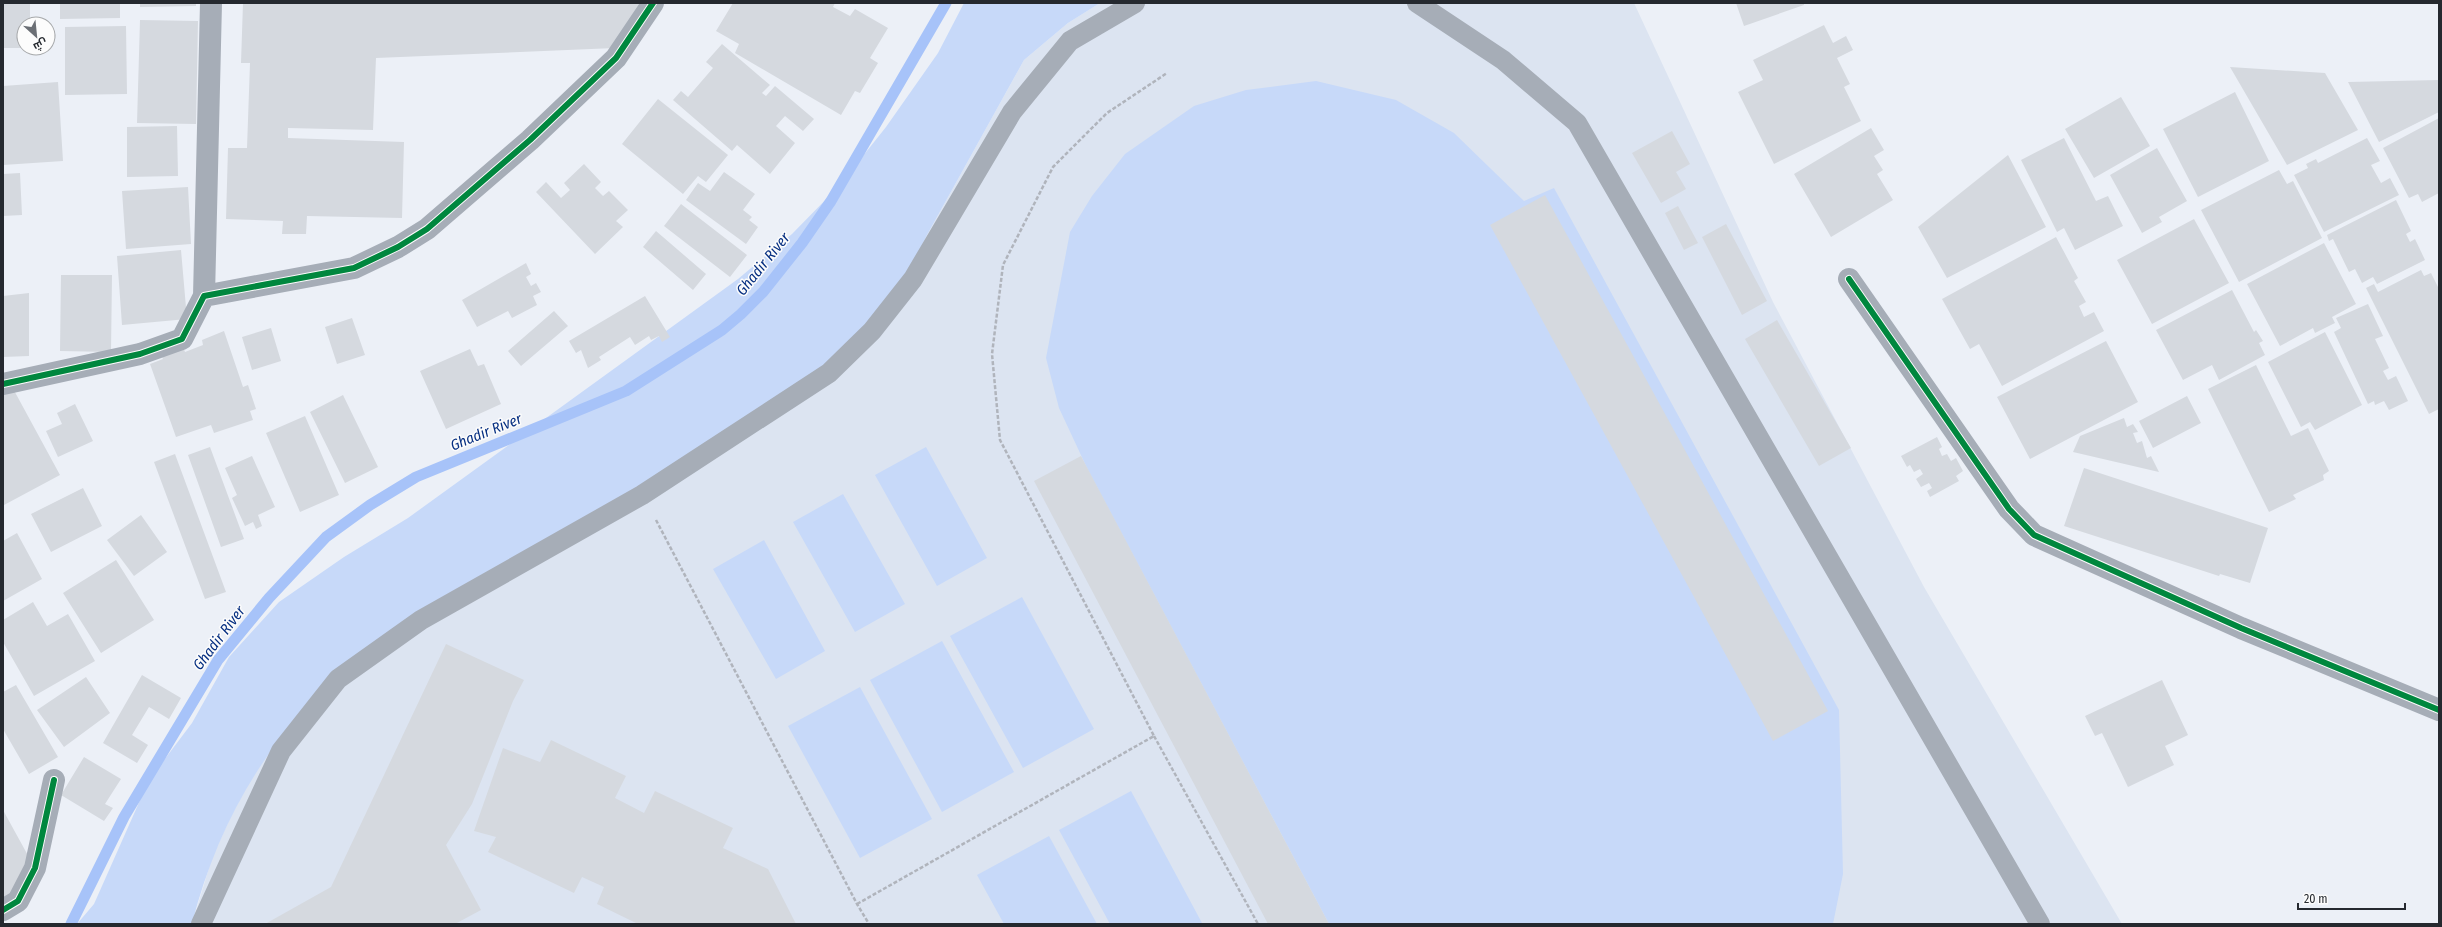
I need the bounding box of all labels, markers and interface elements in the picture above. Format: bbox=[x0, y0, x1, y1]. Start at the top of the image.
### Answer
north arrow bbox=[16, 16, 56, 56]
text: ش bbox=[31, 35, 50, 53]
water label: Ghadir River bbox=[732, 228, 794, 299]
water label: Ghadir River bbox=[448, 409, 525, 454]
water label: Ghadir River bbox=[189, 602, 249, 674]
scale bar bbox=[2298, 885, 2405, 911]
text: 20 m bbox=[2304, 892, 2328, 906]

